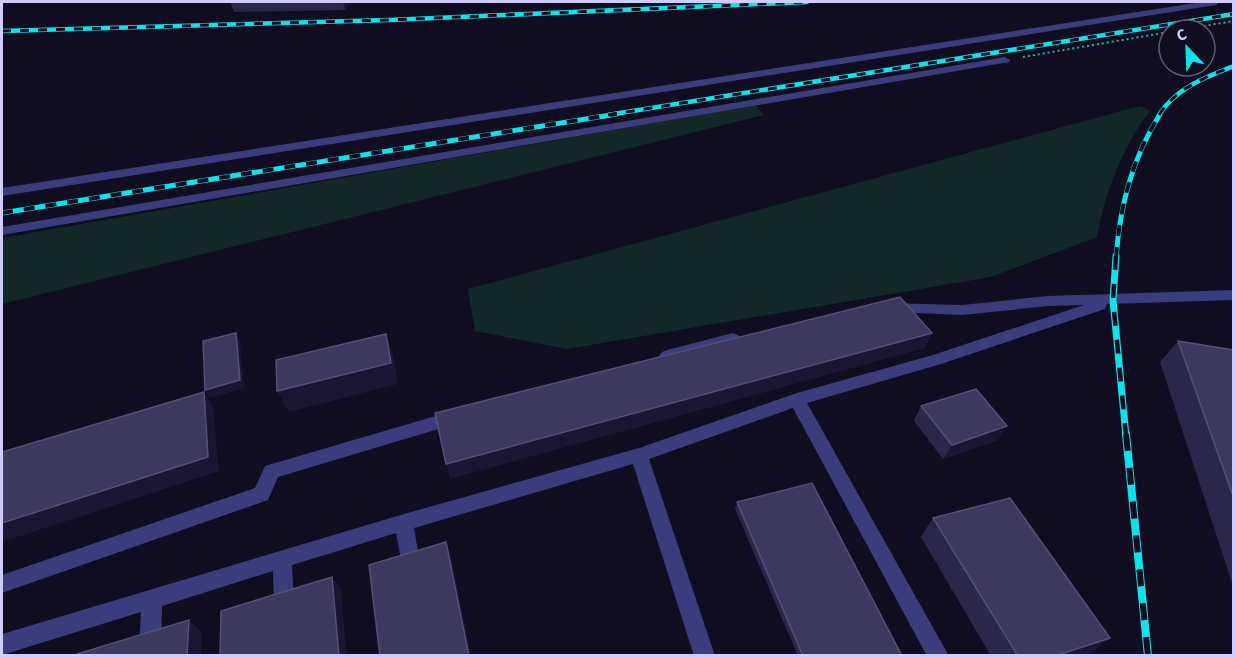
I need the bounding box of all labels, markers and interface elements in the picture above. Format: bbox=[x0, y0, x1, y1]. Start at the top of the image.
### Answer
north arrow bbox=[1157, 18, 1217, 78]
text: С bbox=[1173, 23, 1190, 47]

